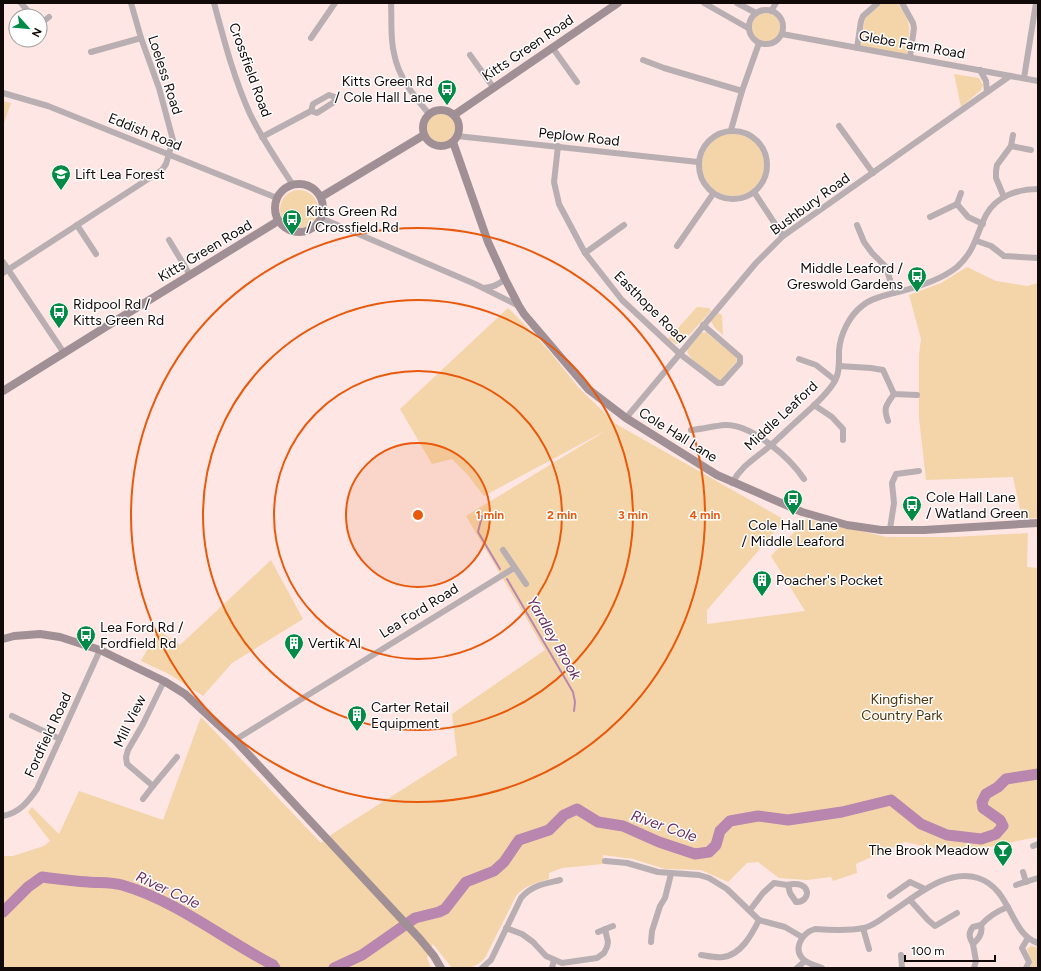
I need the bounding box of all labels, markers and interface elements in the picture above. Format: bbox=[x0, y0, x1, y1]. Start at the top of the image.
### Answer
north arrow bbox=[8, 8, 48, 48]
street label: Kitts Green Road bbox=[479, 11, 577, 85]
street label: Crossfield Road bbox=[225, 21, 275, 119]
text: N bbox=[29, 26, 44, 39]
street label: Glebe Farm Road bbox=[858, 27, 966, 63]
street label: Loeless Road bbox=[144, 33, 186, 117]
place label: Kitts Green Rd / Cole Hall Lane bbox=[335, 73, 433, 106]
bus stop icon: Kitts Green Rd / Cole Hall Lane bbox=[436, 78, 458, 106]
street label: Eddish Road bbox=[106, 110, 184, 154]
street label: Peplow Road bbox=[538, 124, 620, 150]
school or university icon: Lift Lea Forest bbox=[50, 163, 72, 191]
place label: Lift Lea Forest bbox=[75, 166, 165, 183]
street label: Bushbury Road bbox=[767, 169, 853, 239]
place label: Kitts Green Rd / Crossfield Rd bbox=[306, 203, 399, 236]
bus stop icon: Kitts Green Rd / Crossfield Rd bbox=[281, 208, 303, 236]
street label: Kitts Green Road bbox=[155, 216, 255, 286]
place label: Middle Leaford / Greswold Gardens bbox=[787, 260, 904, 293]
bus stop icon: Middle Leaford / Greswold Gardens bbox=[906, 265, 928, 293]
street label: Easthope Road bbox=[610, 267, 690, 347]
place label: Ridpool Rd / Kitts Green Rd bbox=[73, 296, 164, 329]
bus stop icon: Ridpool Rd / Kitts Green Rd bbox=[48, 301, 70, 329]
street label: Middle Leaford bbox=[741, 378, 821, 454]
street label: Cole Hall Lane bbox=[636, 404, 721, 466]
bus stop icon: Cole Hall Lane / Middle Leaford bbox=[782, 488, 804, 516]
place label: Cole Hall Lane / Watland Green bbox=[926, 489, 1029, 522]
bus stop icon: Cole Hall Lane / Watland Green bbox=[901, 494, 923, 522]
centre of rings bbox=[411, 508, 425, 522]
text: 1 min bbox=[476, 508, 504, 522]
text: 2 min bbox=[547, 508, 577, 522]
text: 3 min bbox=[618, 508, 648, 522]
text: 4 min bbox=[690, 508, 721, 522]
place label: Cole Hall Lane / Middle Leaford bbox=[742, 517, 844, 550]
building icon: Poacher's Pocket bbox=[751, 569, 773, 597]
place label: Poacher's Pocket bbox=[776, 572, 883, 589]
street label: Lea Ford Road bbox=[376, 580, 462, 642]
water label: Yardley Brook bbox=[523, 593, 585, 683]
place label: Lea Ford Rd / Fordfield Rd bbox=[100, 619, 184, 652]
bus stop icon: Lea Ford Rd / Fordfield Rd bbox=[75, 624, 97, 652]
building icon: Vertik Al bbox=[283, 632, 305, 660]
place label: Vertik Al bbox=[308, 635, 361, 652]
street label: Fordfield Road bbox=[21, 690, 75, 780]
park label: Kingfisher Country Park bbox=[861, 691, 943, 724]
street label: Mill View bbox=[110, 692, 150, 750]
place label: Carter Retail Equipment bbox=[371, 699, 449, 732]
building icon: Carter Retail Equipment bbox=[346, 704, 368, 732]
water label: River Cole bbox=[629, 806, 699, 846]
bar icon: The Brook Meadow bbox=[992, 839, 1014, 867]
place label: The Brook Meadow bbox=[869, 842, 989, 859]
water label: River Cole bbox=[133, 867, 203, 913]
scale bar bbox=[905, 937, 995, 963]
text: 100 m bbox=[911, 944, 945, 958]

